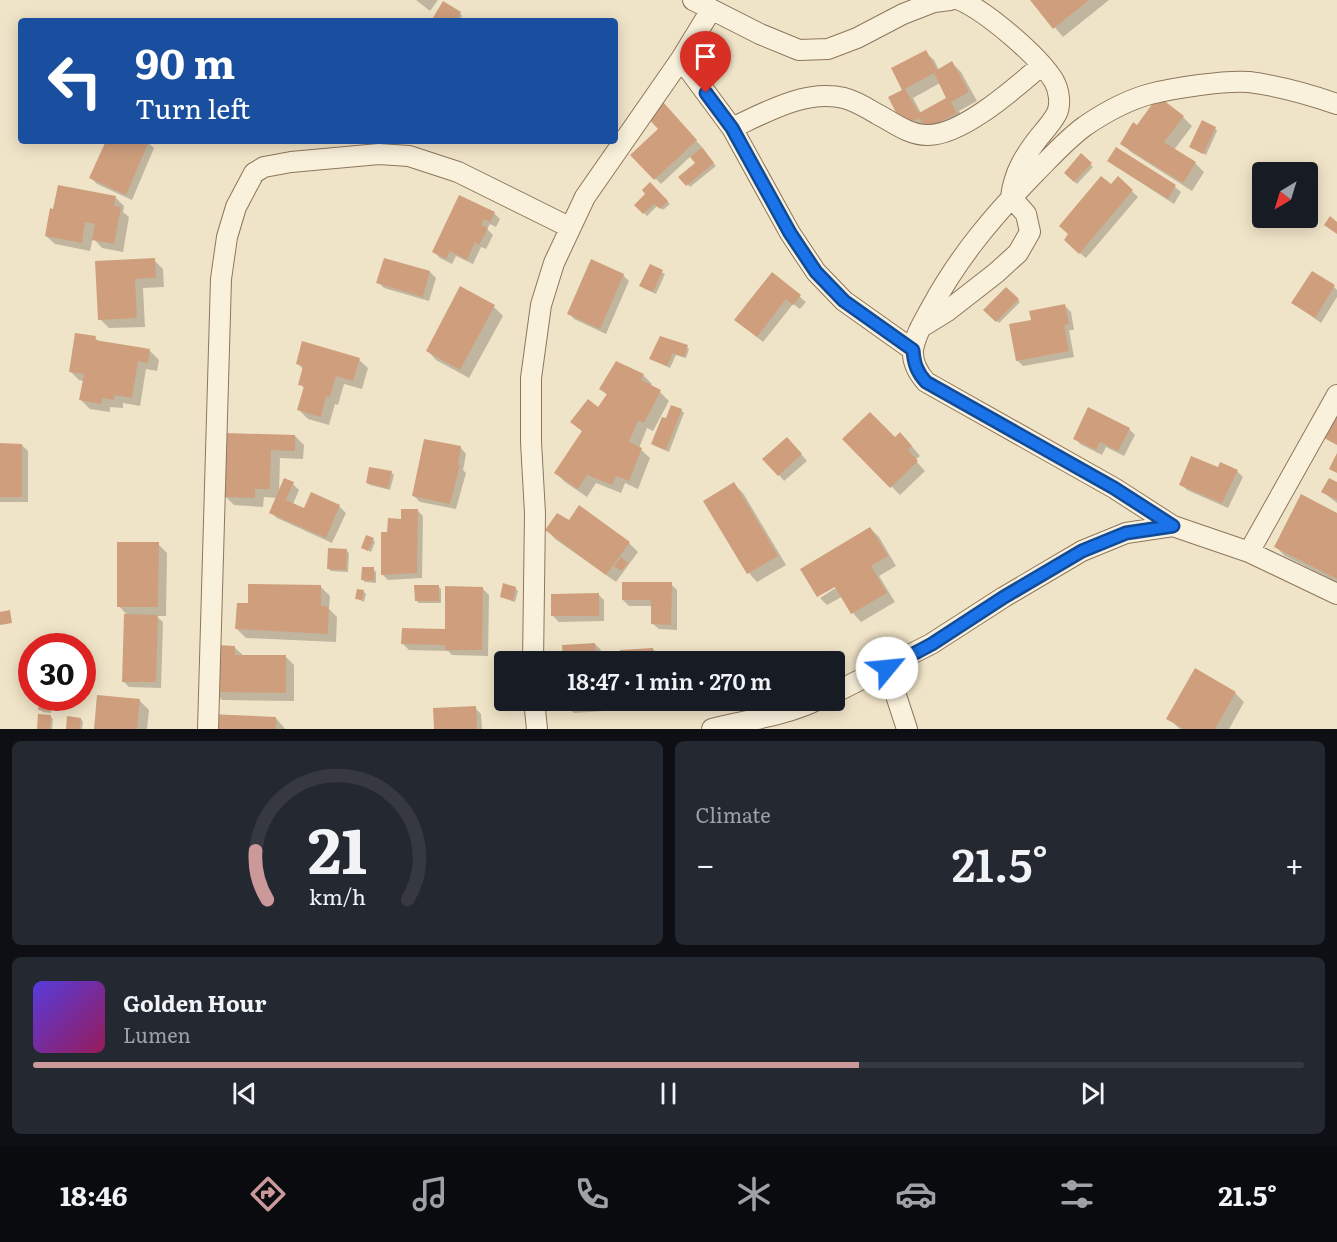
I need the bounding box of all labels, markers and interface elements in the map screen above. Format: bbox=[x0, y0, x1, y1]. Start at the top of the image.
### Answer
text: 90 m bbox=[135, 30, 235, 92]
pin bbox=[680, 31, 731, 93]
icon: arrive bbox=[689, 40, 722, 73]
icon: left bbox=[36, 42, 114, 120]
text: Turn left bbox=[135, 87, 250, 127]
north arrow bbox=[1252, 162, 1318, 228]
map controls bbox=[1252, 162, 1318, 228]
speed limit sign: 30 bbox=[18, 633, 96, 711]
position arrow bbox=[855, 636, 919, 700]
text: 18:47 · 1 min · 270 m bbox=[567, 664, 772, 697]
text: Climate bbox=[696, 799, 771, 829]
text: 21 bbox=[308, 801, 367, 893]
text: 21.5° bbox=[952, 829, 1048, 896]
text: − bbox=[696, 838, 715, 887]
text: + bbox=[1285, 838, 1304, 887]
text: km/h bbox=[309, 880, 366, 912]
text: Golden Hour bbox=[123, 986, 266, 1019]
text: Lumen bbox=[123, 1019, 191, 1049]
icon: previous bbox=[228, 1077, 261, 1110]
icon: pause bbox=[652, 1077, 685, 1110]
icon: next bbox=[1076, 1077, 1109, 1110]
icon: directions bbox=[247, 1173, 289, 1215]
icon: music bbox=[409, 1173, 451, 1215]
icon: phone bbox=[571, 1173, 613, 1215]
icon: climate bbox=[733, 1173, 775, 1215]
icon: car bbox=[895, 1173, 937, 1215]
icon: filters bbox=[1056, 1173, 1098, 1215]
text: 18:46 bbox=[60, 1174, 127, 1214]
text: 21.5° bbox=[1218, 1174, 1277, 1214]

